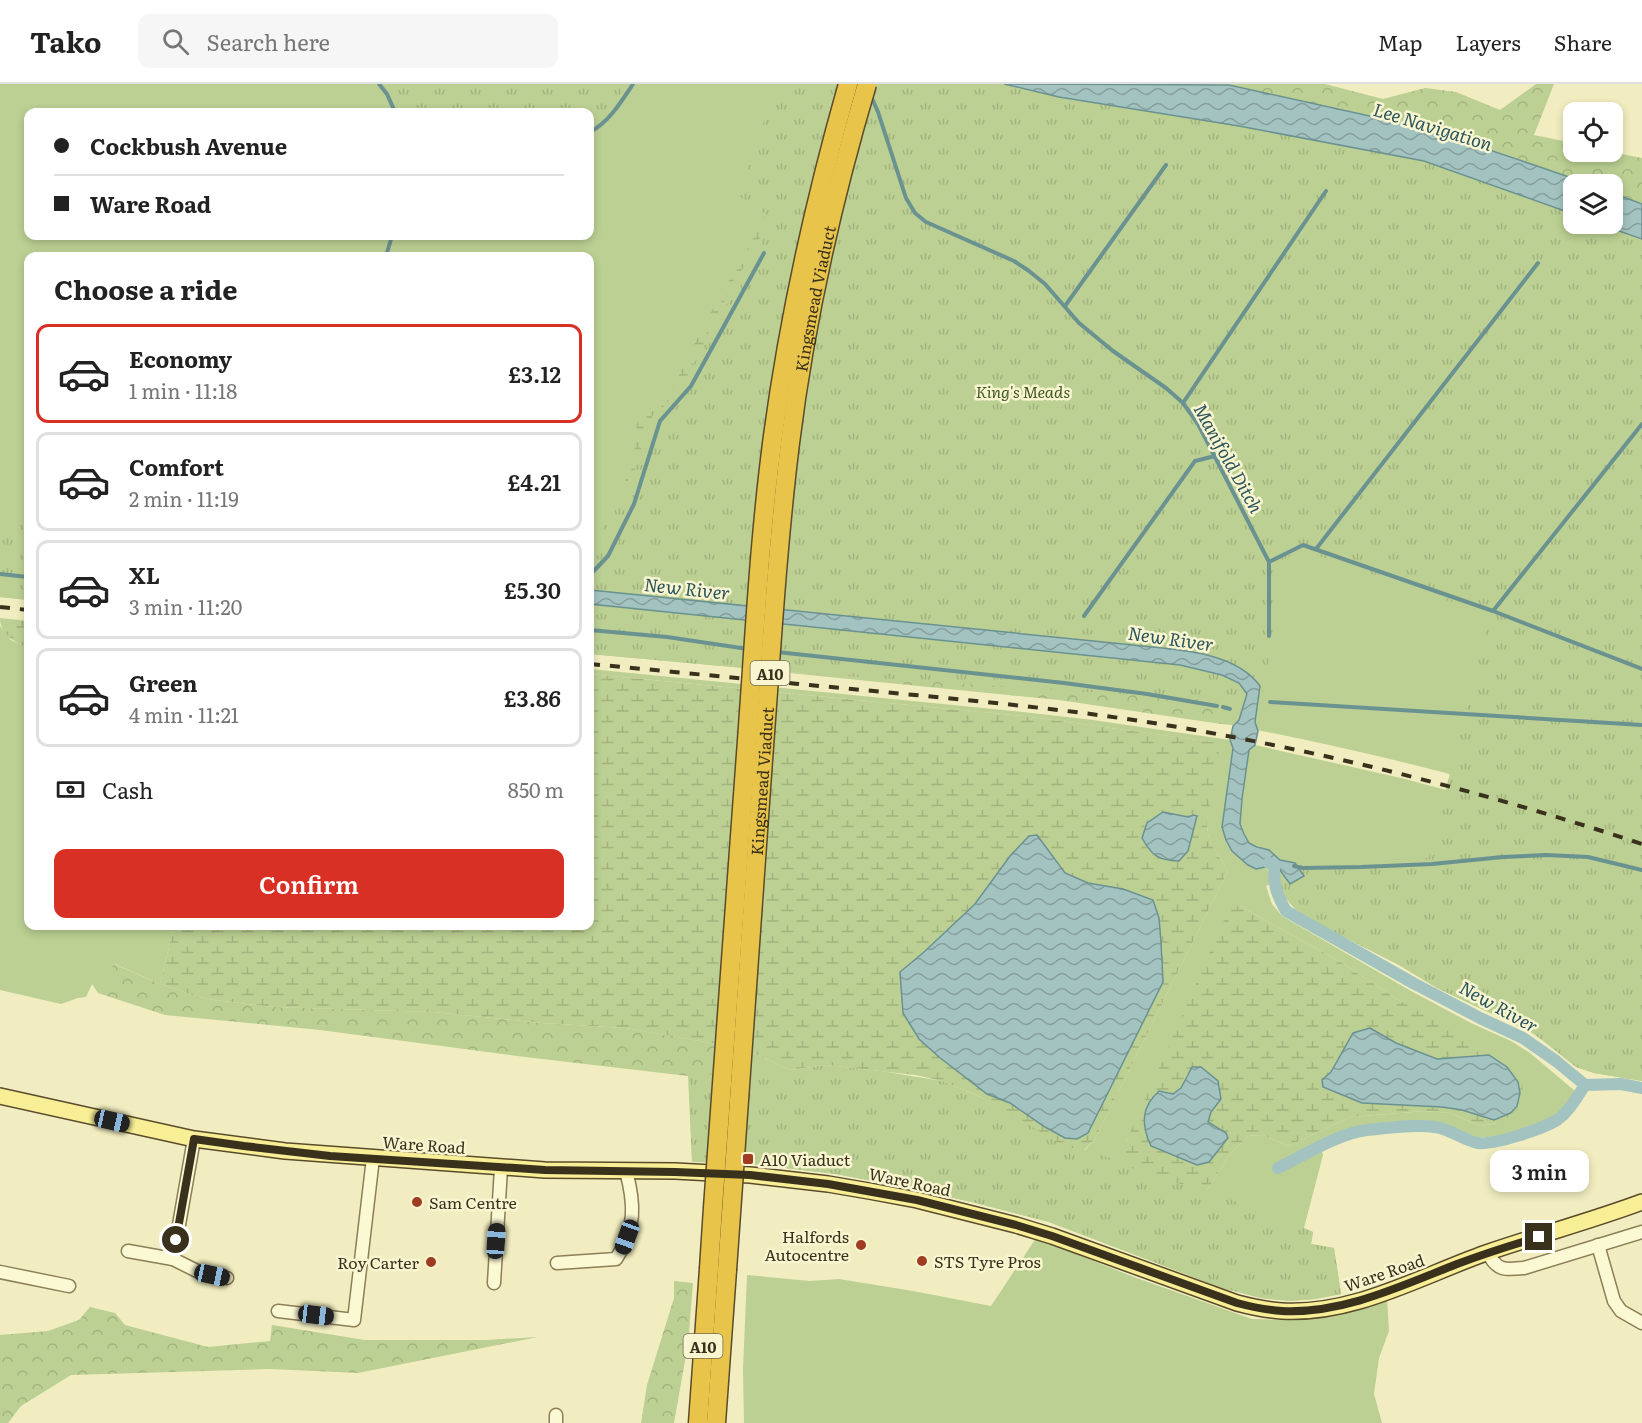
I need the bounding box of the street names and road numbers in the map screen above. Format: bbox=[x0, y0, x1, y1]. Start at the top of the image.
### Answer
street label: Kingsmead Viaduct bbox=[788, 222, 841, 374]
road number: A10 bbox=[750, 661, 790, 685]
street label: Kingsmead Viaduct bbox=[744, 706, 779, 856]
street label: Ware Road bbox=[382, 1129, 467, 1159]
street label: Ware Road bbox=[867, 1161, 953, 1201]
street label: Ware Road bbox=[1341, 1247, 1428, 1297]
road number: A10 bbox=[684, 1334, 722, 1358]

